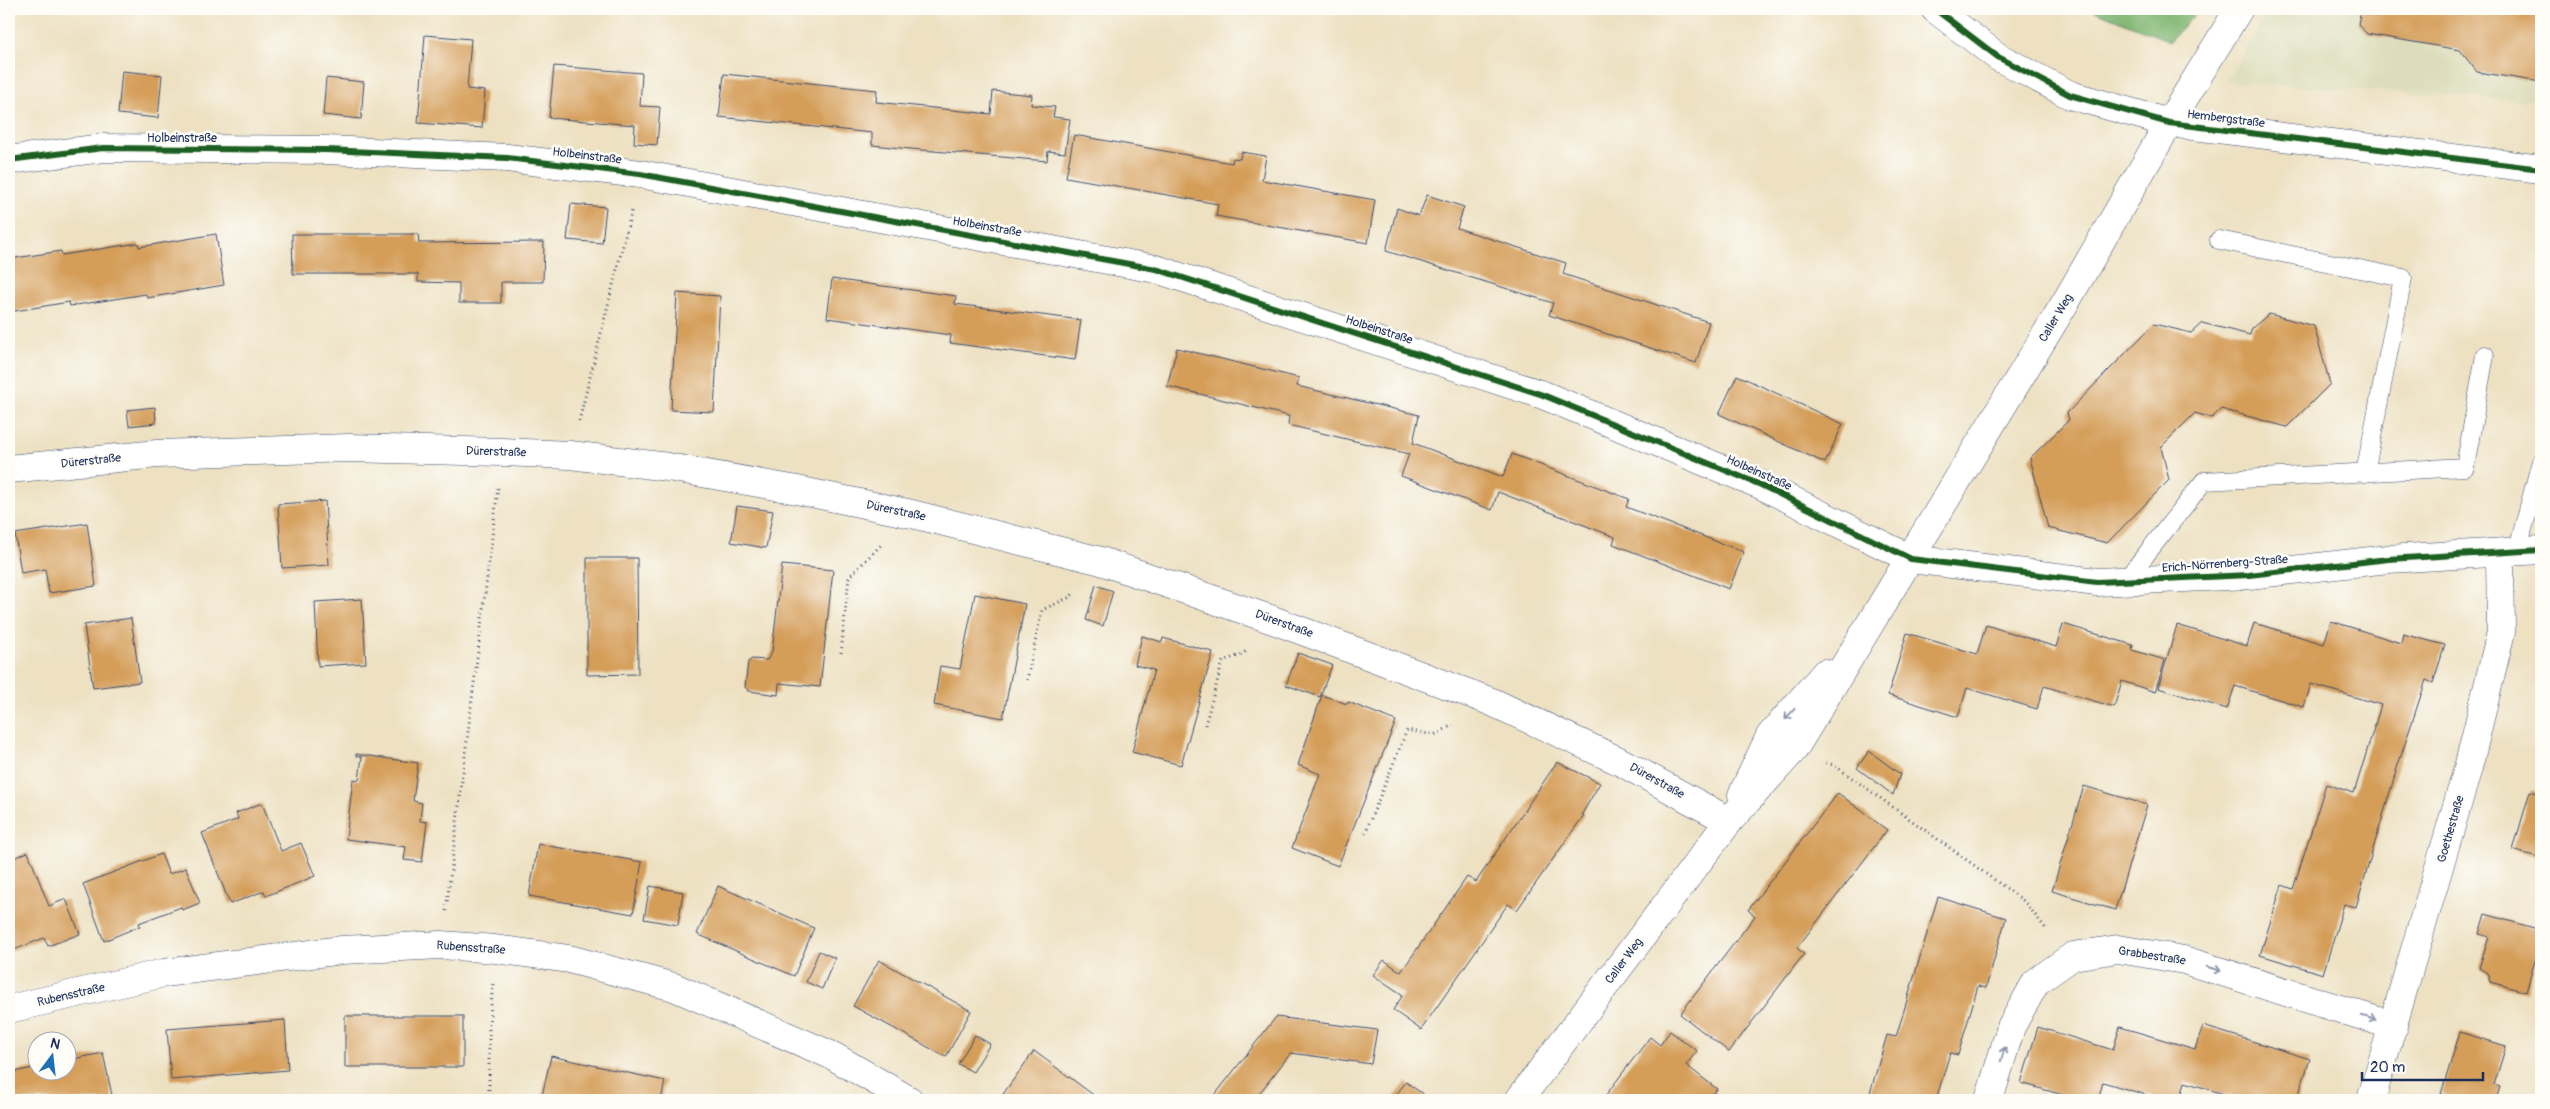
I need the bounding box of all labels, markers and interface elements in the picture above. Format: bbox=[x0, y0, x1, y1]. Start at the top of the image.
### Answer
street label: Hembergstraße bbox=[2186, 107, 2266, 131]
street label: Holbeinstraße bbox=[147, 131, 217, 146]
street label: Holbeinstraße bbox=[551, 144, 623, 168]
street label: Holbeinstraße bbox=[951, 214, 1023, 240]
street label: Caller Weg bbox=[2036, 291, 2076, 345]
street label: Holbeinstraße bbox=[1343, 312, 1415, 348]
street label: Dürerstraße bbox=[465, 443, 527, 461]
street label: Dürerstraße bbox=[60, 450, 122, 472]
street label: Holbeinstraße bbox=[1724, 452, 1794, 494]
street label: Dürerstraße bbox=[865, 497, 927, 525]
street label: Erich-Nörrenberg-Straße bbox=[2161, 552, 2289, 576]
street label: Dürerstraße bbox=[1253, 607, 1315, 641]
one-way arrow bbox=[1784, 707, 1795, 720]
street label: Dürerstraße bbox=[1627, 760, 1687, 802]
street label: Goethestraße bbox=[2434, 794, 2468, 864]
street label: Caller Weg bbox=[1602, 935, 1646, 987]
street label: Rubensstraße bbox=[436, 938, 506, 958]
street label: Grabbestraße bbox=[2117, 943, 2187, 969]
one-way arrow bbox=[2205, 964, 2221, 974]
street label: Rubensstraße bbox=[36, 980, 106, 1010]
one-way arrow bbox=[2360, 1013, 2376, 1023]
north arrow bbox=[28, 1032, 78, 1082]
text: N bbox=[48, 1034, 62, 1053]
one-way arrow bbox=[1999, 1046, 2009, 1062]
scale bar bbox=[2362, 1049, 2484, 1081]
text: 20 m bbox=[2370, 1058, 2405, 1077]

